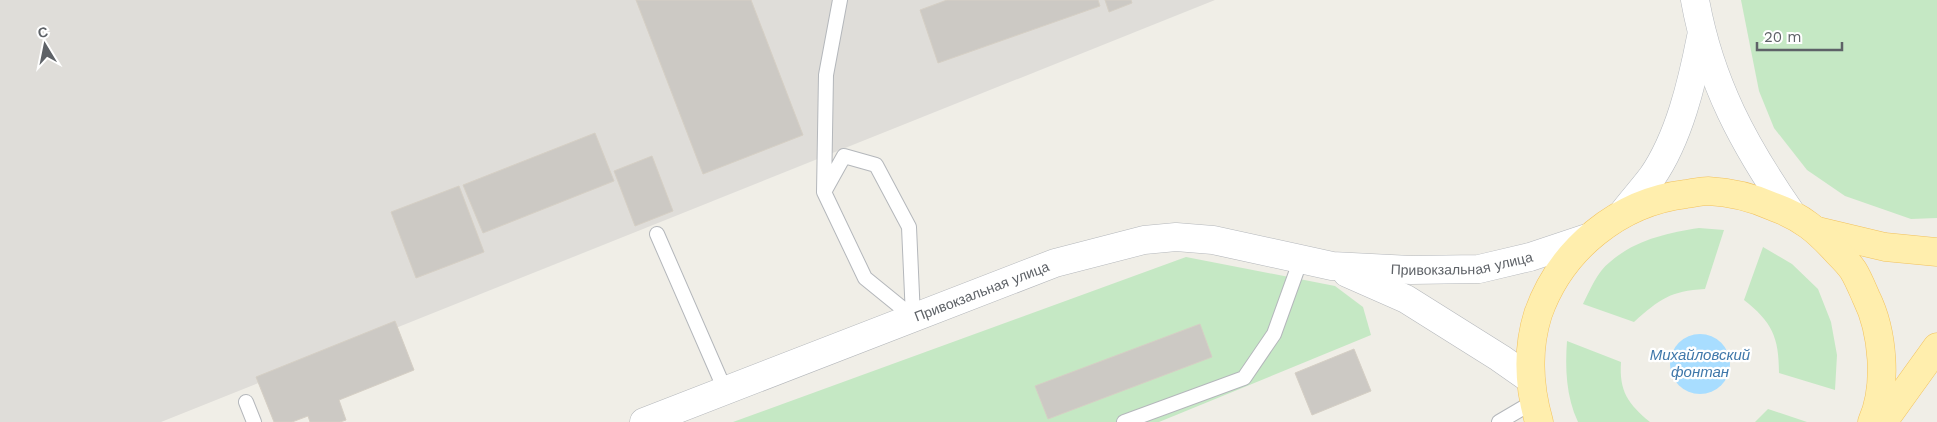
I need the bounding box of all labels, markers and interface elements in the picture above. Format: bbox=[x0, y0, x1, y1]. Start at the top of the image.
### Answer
north arrow bbox=[20, 20, 70, 70]
scale bar bbox=[1757, 20, 1842, 52]
text: С bbox=[36, 23, 49, 41]
text: 20 m bbox=[1764, 28, 1802, 46]
street label: Привокзальная улица bbox=[1390, 249, 1534, 278]
street label: Привокзальная улица bbox=[912, 258, 1051, 325]
water label: Михайловский фонтан bbox=[1650, 346, 1751, 381]

